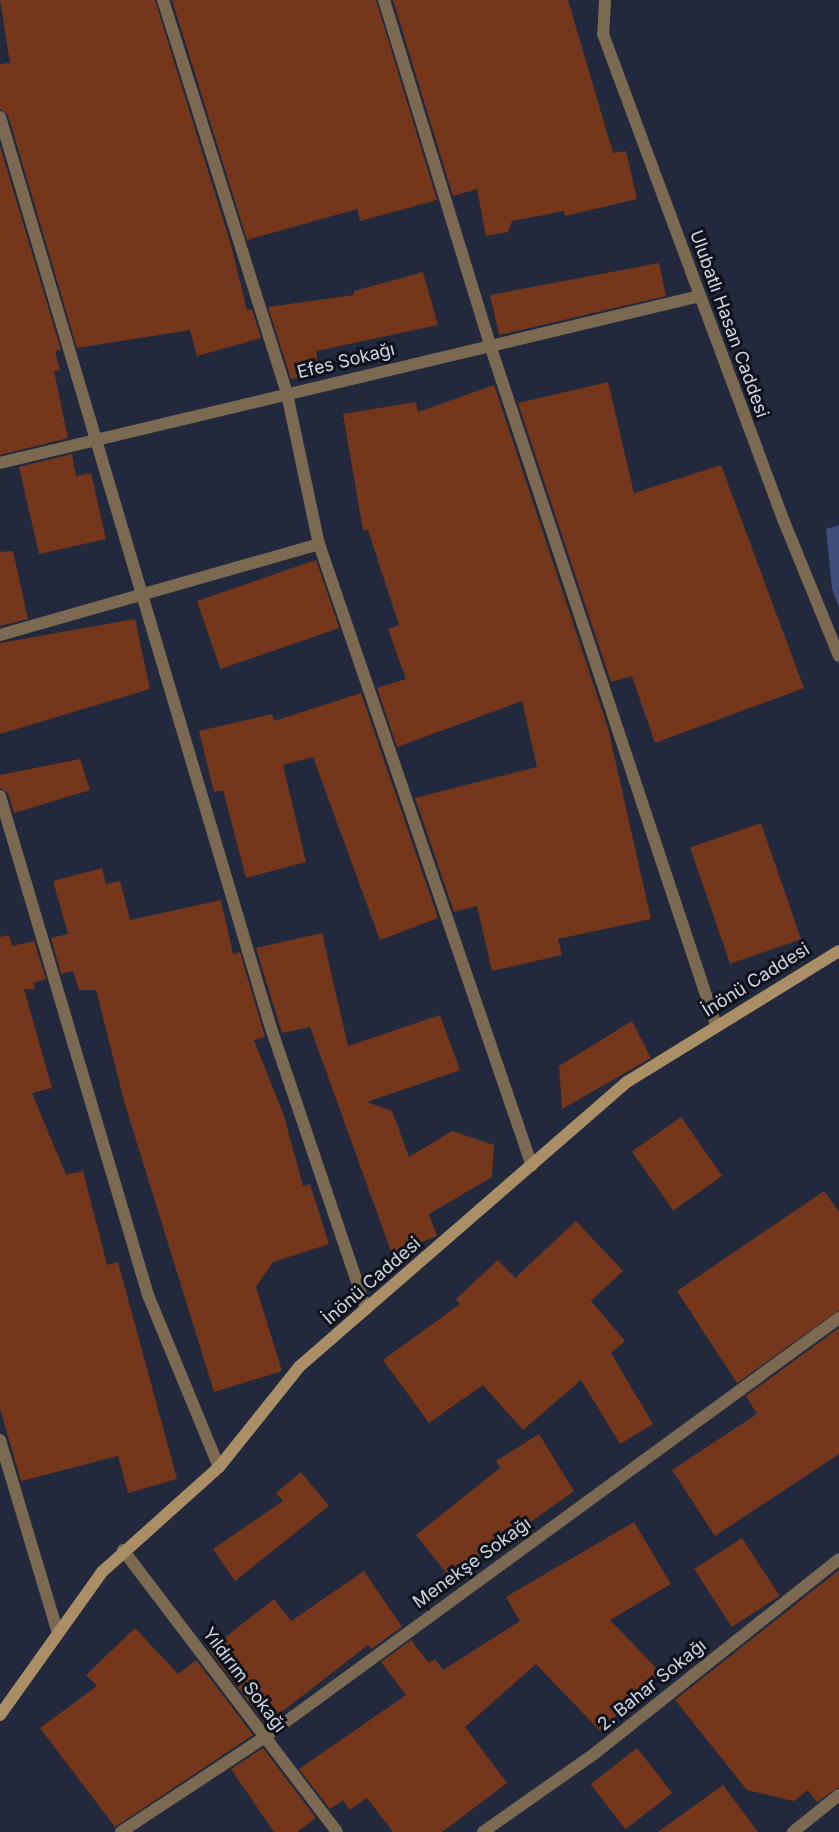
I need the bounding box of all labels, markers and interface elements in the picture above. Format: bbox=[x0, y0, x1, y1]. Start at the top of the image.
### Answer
street label: Ulubatlı Hasan Caddesi bbox=[685, 227, 773, 421]
street label: Efes Sokağı bbox=[295, 338, 397, 384]
street label: İnönü Caddesi bbox=[698, 938, 814, 1022]
street label: İnönü Caddesi bbox=[319, 1233, 425, 1329]
street label: Menekşe Sokağı bbox=[409, 1513, 535, 1613]
street label: Yıldırım Sokağı bbox=[198, 1623, 290, 1737]
street label: 2. Bahar Sokağı bbox=[593, 1635, 711, 1735]

